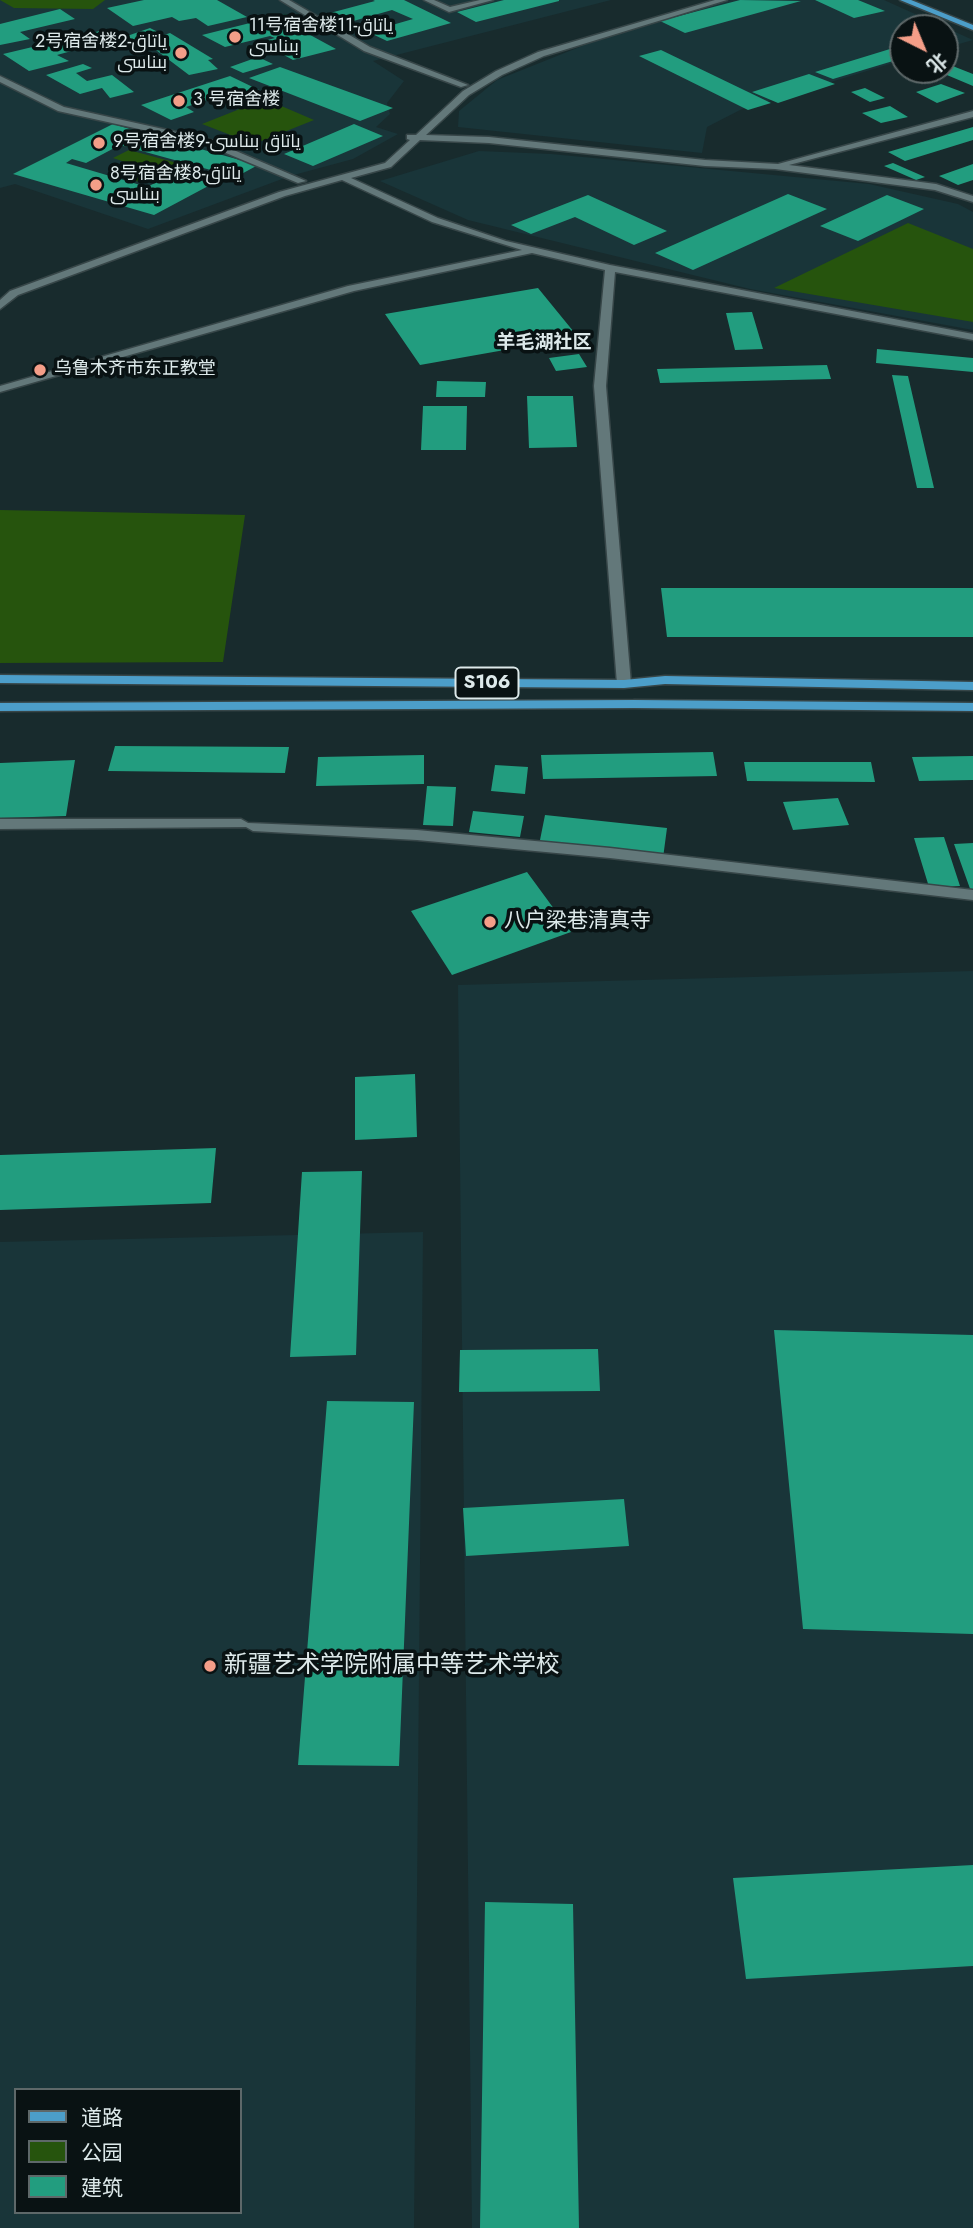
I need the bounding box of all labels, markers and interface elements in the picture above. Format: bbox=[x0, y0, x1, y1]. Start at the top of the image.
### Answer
north arrow bbox=[889, 14, 959, 84]
place label: 11号宿舍楼11-ياتاق بىناسى bbox=[249, 16, 393, 58]
marker: 11号宿舍楼11-ياتاق بىناسى bbox=[227, 29, 243, 45]
place label: 2号宿舍楼2-ياتاق بىناسى bbox=[35, 32, 167, 74]
marker: 2号宿舍楼2-ياتاق بىناسى bbox=[173, 45, 189, 61]
text: 北 bbox=[921, 47, 953, 80]
place label: 3 号宿舍楼 bbox=[193, 90, 280, 112]
marker: 3 号宿舍楼 bbox=[171, 93, 187, 109]
place label: 9号宿舍楼9-ياتاق بىناسى bbox=[113, 132, 300, 154]
marker: 9号宿舍楼9-ياتاق بىناسى bbox=[91, 135, 107, 151]
place label: 8号宿舍楼8-ياتاق بىناسى bbox=[110, 164, 241, 206]
marker: 8号宿舍楼8-ياتاق بىناسى bbox=[88, 177, 104, 193]
district label: 羊毛湖社区 bbox=[497, 332, 591, 354]
place label: 乌鲁木齐市东正教堂 bbox=[54, 359, 216, 381]
marker: 乌鲁木齐市东正教堂 bbox=[32, 362, 48, 378]
road number: S106 bbox=[456, 668, 518, 698]
place label: 八户梁巷清真寺 bbox=[504, 909, 651, 935]
marker: 八户梁巷清真寺 bbox=[482, 914, 498, 930]
place label: 新疆艺术学院附属中等艺术学校 bbox=[224, 1652, 560, 1680]
marker: 新疆艺术学院附属中等艺术学校 bbox=[202, 1658, 218, 1674]
legend bbox=[14, 2088, 242, 2214]
text: 道路 bbox=[81, 2103, 123, 2133]
text: 公园 bbox=[81, 2138, 123, 2168]
text: 建筑 bbox=[81, 2173, 123, 2203]

